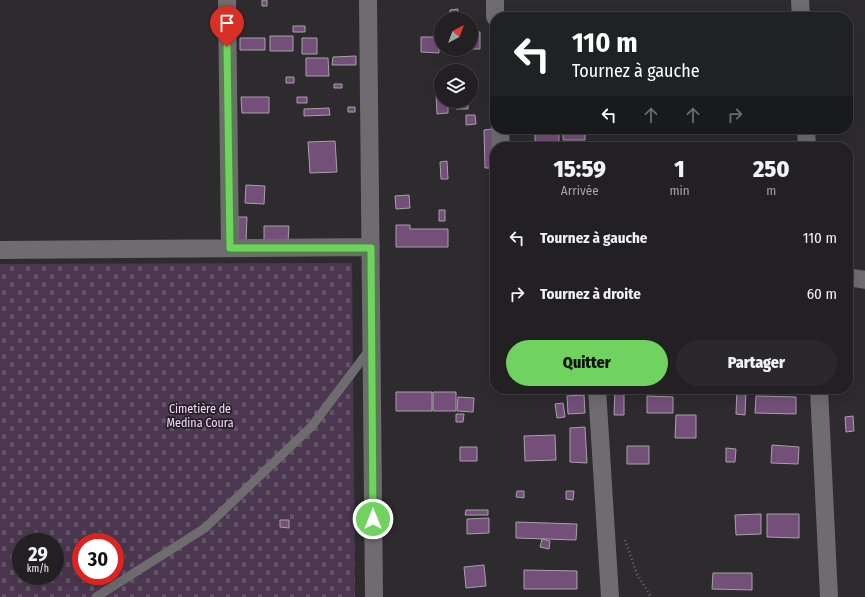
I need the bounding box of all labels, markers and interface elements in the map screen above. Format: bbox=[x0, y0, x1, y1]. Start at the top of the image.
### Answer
pin bbox=[210, 6, 244, 47]
icon: arrive bbox=[216, 12, 238, 34]
north arrow bbox=[434, 12, 478, 56]
map controls bbox=[434, 12, 478, 108]
text: 110 m bbox=[572, 26, 638, 59]
icon: left bbox=[506, 28, 558, 80]
text: Tournez à gauche bbox=[572, 60, 700, 82]
button: layers bbox=[434, 64, 478, 108]
icon: left bbox=[598, 104, 620, 126]
icon: ahead bbox=[640, 104, 662, 126]
icon: ahead bbox=[682, 104, 704, 126]
icon: right bbox=[724, 104, 746, 126]
text: 15:59 bbox=[553, 155, 606, 183]
text: 1 bbox=[674, 155, 685, 183]
text: 250 bbox=[753, 155, 790, 183]
text: Arrivée bbox=[561, 183, 599, 198]
text: min bbox=[669, 183, 690, 198]
text: m bbox=[766, 183, 776, 198]
icon: left bbox=[506, 227, 528, 249]
text: Tournez à gauche bbox=[540, 229, 647, 247]
text: 110 m bbox=[803, 229, 837, 247]
icon: right bbox=[506, 283, 528, 305]
text: Tournez à droite bbox=[540, 285, 641, 303]
text: 60 m bbox=[807, 285, 837, 303]
button: Quitter bbox=[506, 340, 668, 386]
button: Partager bbox=[676, 340, 837, 386]
park label: Cimetière de Medina Coura bbox=[166, 402, 234, 430]
position arrow bbox=[352, 498, 394, 540]
speed limit sign: 30 bbox=[72, 533, 124, 585]
text: 29 bbox=[28, 542, 48, 566]
text: km/h bbox=[27, 563, 49, 575]

